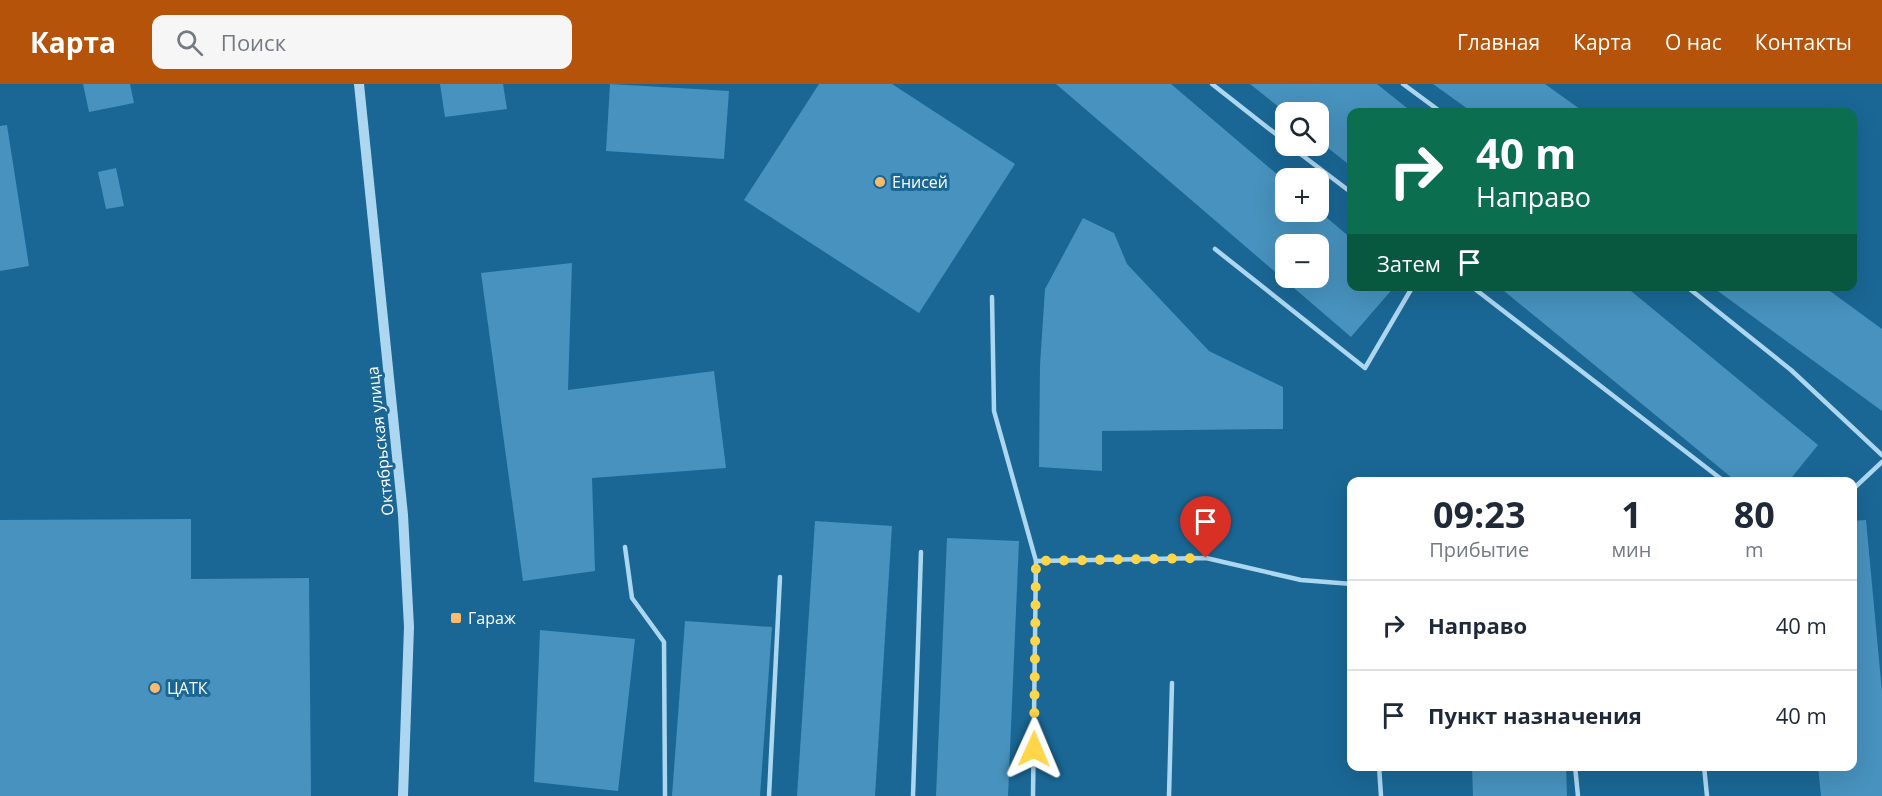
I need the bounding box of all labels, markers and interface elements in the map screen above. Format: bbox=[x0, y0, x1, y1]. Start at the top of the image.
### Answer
search box bbox=[152, 15, 572, 69]
text: Карта bbox=[30, 23, 116, 61]
icon: search bbox=[173, 26, 206, 59]
text: Поиск bbox=[221, 27, 286, 57]
text: Главная bbox=[1457, 28, 1540, 56]
text: Карта bbox=[1573, 28, 1632, 56]
text: О нас bbox=[1665, 28, 1722, 56]
text: Контакты bbox=[1755, 28, 1852, 56]
map controls bbox=[1275, 102, 1329, 288]
button: search bbox=[1275, 102, 1329, 156]
text: 40 m bbox=[1476, 124, 1576, 181]
icon: right bbox=[1377, 132, 1455, 210]
button: + bbox=[1275, 168, 1329, 222]
place label: Енисей bbox=[892, 171, 948, 193]
marker: Енисей bbox=[873, 175, 887, 189]
text: Направо bbox=[1476, 178, 1591, 215]
button: − bbox=[1275, 234, 1329, 288]
icon: arrive bbox=[1453, 246, 1486, 279]
text: Затем bbox=[1377, 248, 1441, 278]
street label: Октябрьская улица bbox=[361, 365, 399, 517]
text: 09:23 bbox=[1433, 490, 1526, 539]
text: 1 bbox=[1621, 490, 1642, 539]
text: 80 bbox=[1734, 490, 1775, 539]
pin bbox=[1180, 496, 1231, 558]
icon: arrive bbox=[1189, 505, 1222, 538]
text: Прибытие bbox=[1429, 536, 1529, 563]
text: мин bbox=[1611, 536, 1652, 563]
text: m bbox=[1745, 536, 1764, 563]
place label: Гараж bbox=[468, 607, 516, 629]
icon: right bbox=[1377, 609, 1410, 642]
text: Направо bbox=[1428, 610, 1527, 640]
text: 40 m bbox=[1776, 610, 1827, 640]
marker: Гараж bbox=[449, 611, 463, 625]
place label: ЦАТК bbox=[167, 677, 208, 699]
marker: ЦАТК bbox=[148, 681, 162, 695]
icon: arrive bbox=[1377, 699, 1410, 732]
text: Пункт назначения bbox=[1428, 700, 1642, 730]
text: 40 m bbox=[1776, 700, 1827, 730]
position arrow bbox=[1002, 717, 1066, 781]

